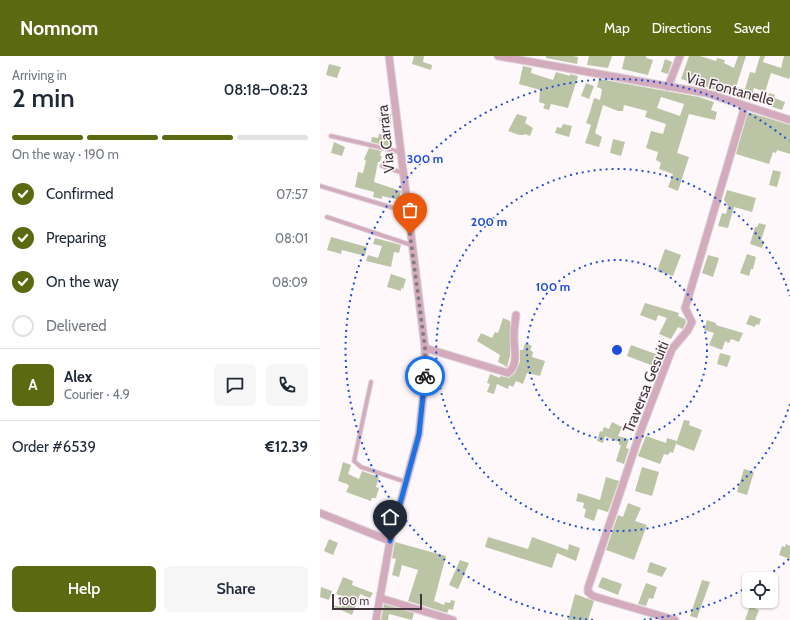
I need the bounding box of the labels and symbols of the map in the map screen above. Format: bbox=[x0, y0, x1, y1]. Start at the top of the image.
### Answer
street label: Via Fontanelle bbox=[684, 69, 776, 109]
street label: Via Carrara bbox=[373, 103, 399, 174]
text: 300 m bbox=[407, 151, 443, 166]
pin bbox=[393, 193, 427, 234]
text: 200 m bbox=[471, 214, 507, 229]
text: 100 m bbox=[536, 279, 570, 294]
street label: Traversa Gesuiti bbox=[619, 338, 673, 436]
centre of rings bbox=[610, 343, 624, 357]
courier bbox=[405, 356, 445, 396]
pin bbox=[373, 500, 407, 541]
scale bar bbox=[332, 592, 422, 611]

